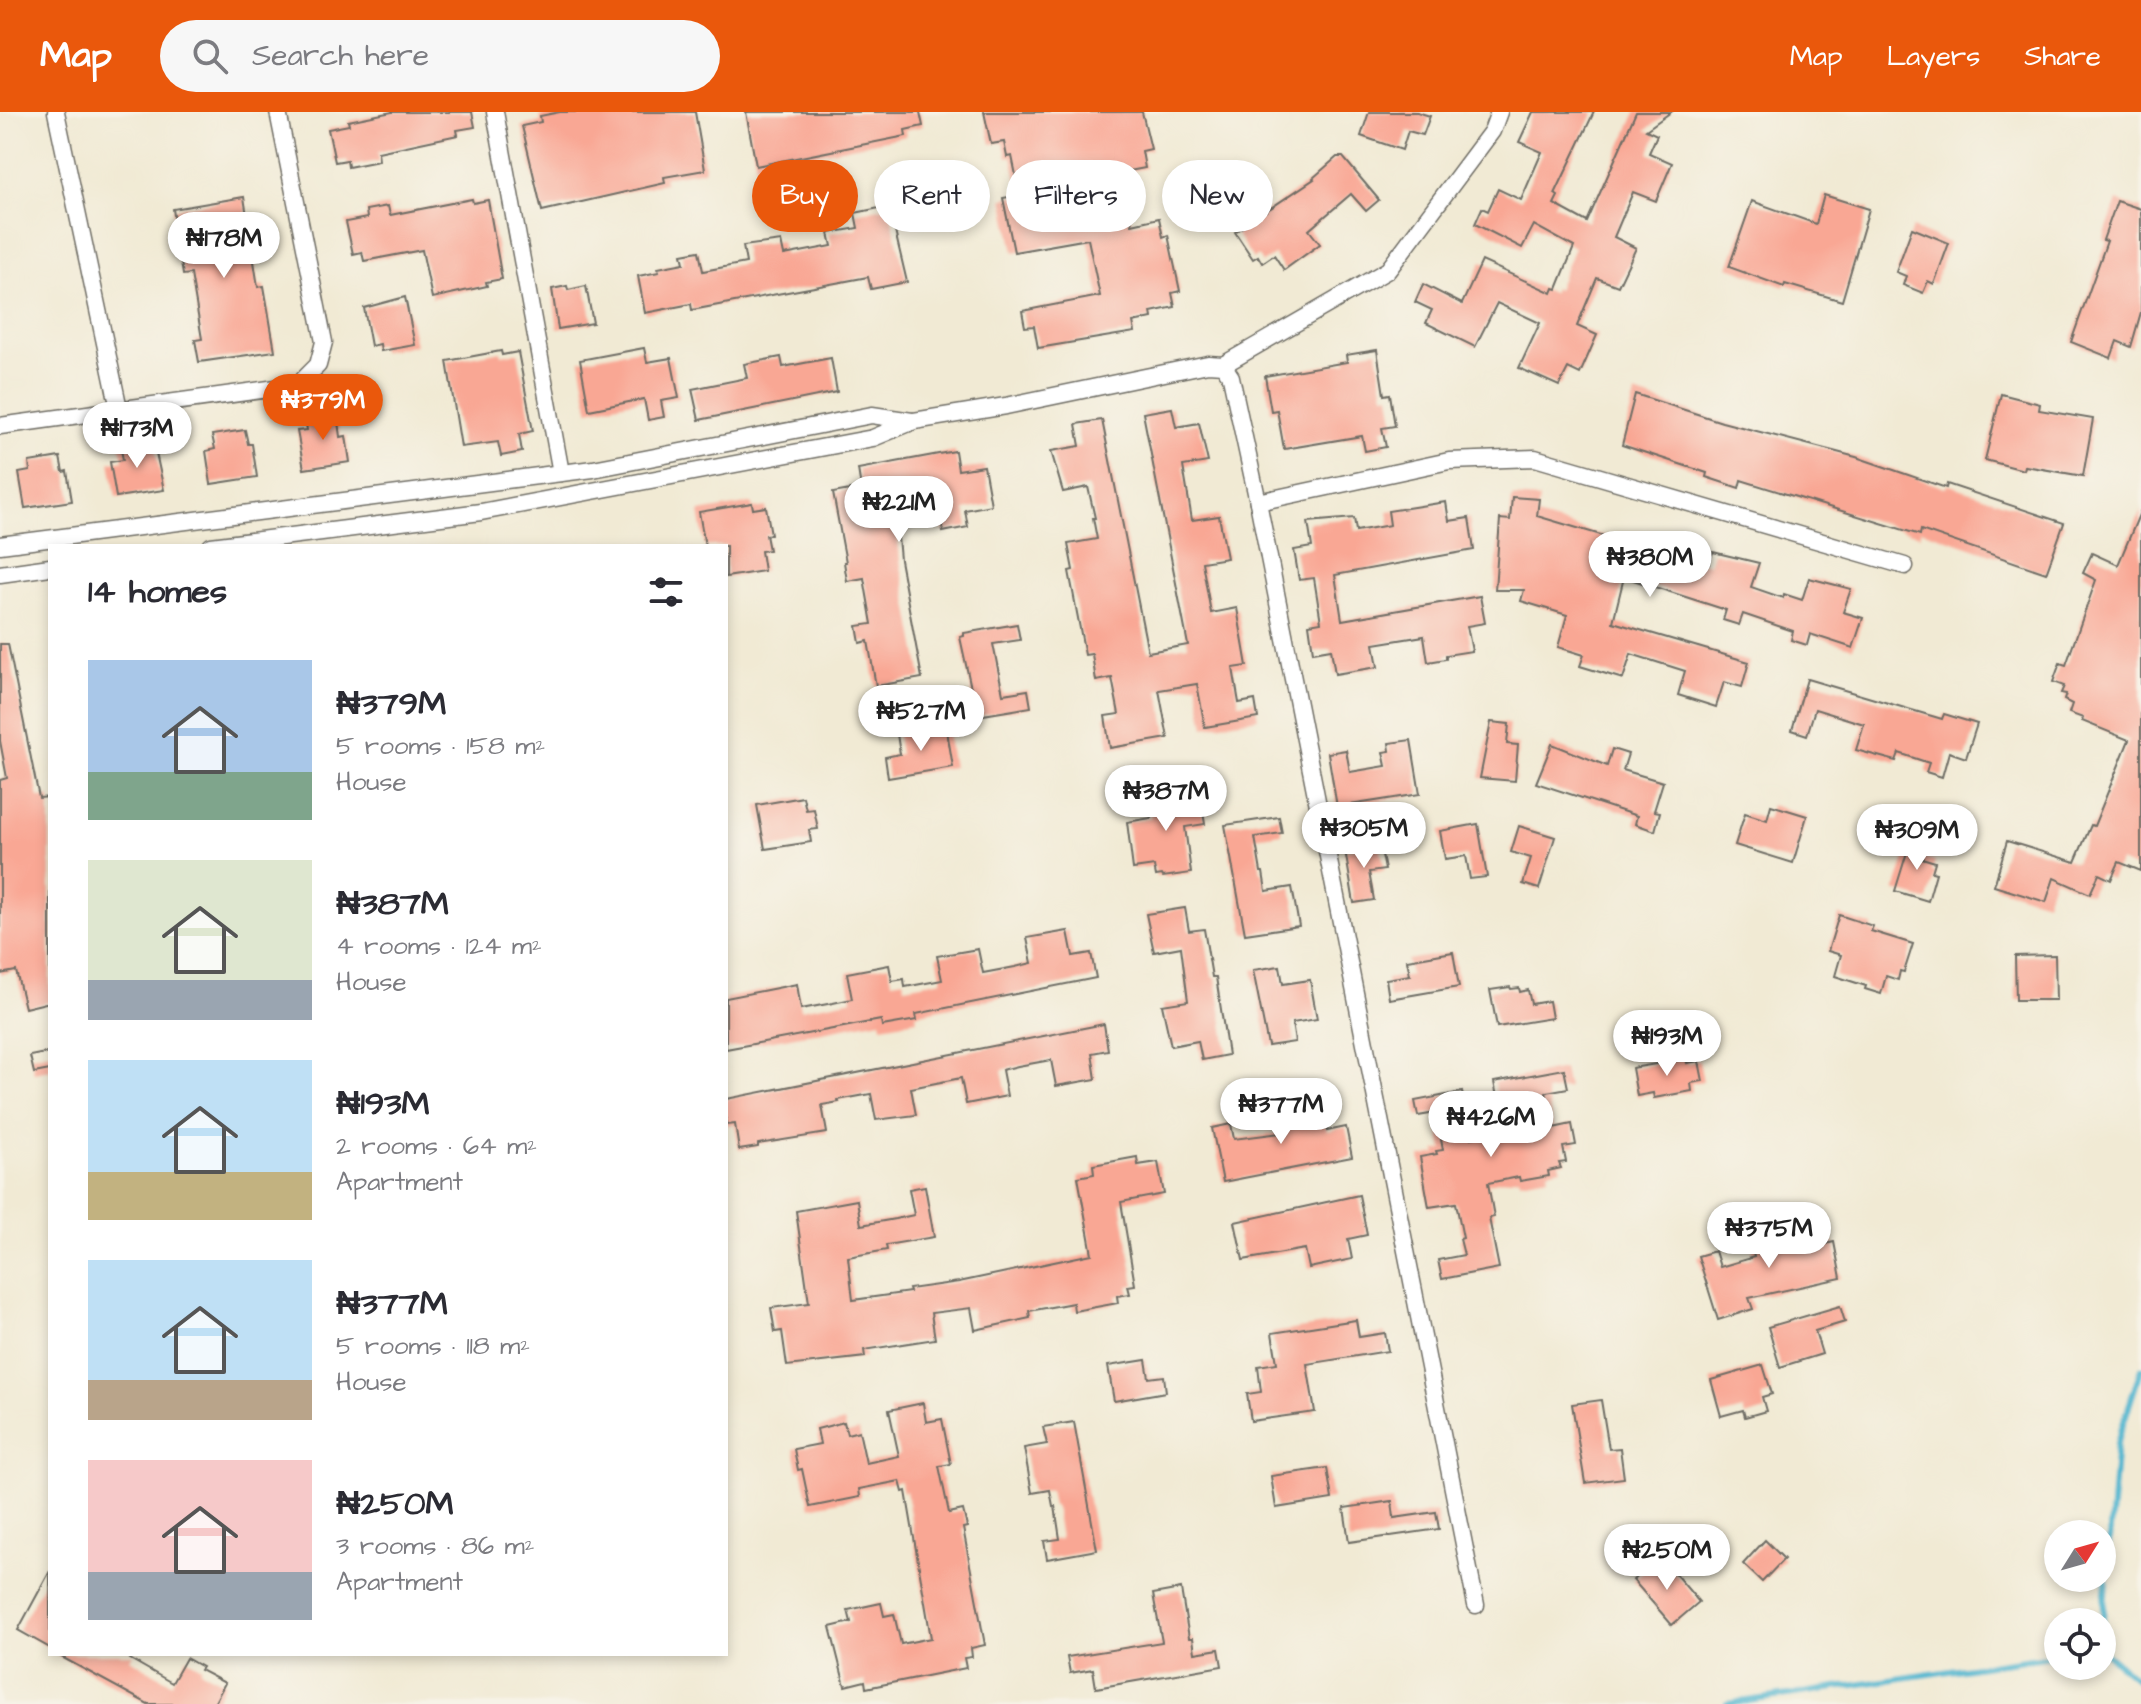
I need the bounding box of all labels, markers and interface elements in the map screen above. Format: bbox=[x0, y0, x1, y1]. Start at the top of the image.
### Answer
search box bbox=[160, 20, 720, 92]
text: Map bbox=[40, 30, 112, 82]
icon: search bbox=[188, 34, 232, 78]
text: Search here bbox=[252, 35, 429, 77]
text: Map bbox=[1790, 37, 1843, 76]
text: Layers bbox=[1887, 37, 1980, 76]
text: Share bbox=[2024, 37, 2101, 76]
chip: Buy bbox=[752, 160, 858, 232]
chip: Rent bbox=[874, 160, 990, 232]
chip: Filters bbox=[1006, 160, 1146, 232]
chip: New bbox=[1162, 160, 1273, 232]
pin: ₦178M bbox=[168, 212, 280, 280]
text: ₦178M bbox=[186, 220, 262, 256]
pin: ₦379M bbox=[267, 374, 379, 442]
text: ₦379M bbox=[281, 382, 365, 418]
pin: ₦173M bbox=[81, 402, 193, 470]
text: ₦173M bbox=[101, 410, 173, 446]
pin: ₦221M bbox=[843, 476, 955, 544]
text: ₦221M bbox=[862, 484, 936, 520]
pin: ₦380M bbox=[1594, 531, 1706, 599]
text: ₦380M bbox=[1607, 539, 1693, 575]
text: 14 homes bbox=[88, 568, 227, 616]
icon: filters bbox=[644, 570, 688, 614]
text: ₦379M bbox=[336, 680, 446, 728]
pin: ₦527M bbox=[865, 685, 977, 753]
icon: home bbox=[152, 692, 248, 788]
text: ₦527M bbox=[876, 693, 966, 729]
text: 5 rooms · 158 m² bbox=[336, 728, 545, 764]
text: House bbox=[336, 764, 407, 800]
pin: ₦387M bbox=[1110, 765, 1222, 833]
text: ₦387M bbox=[1123, 773, 1209, 809]
pin: ₦305M bbox=[1308, 802, 1420, 870]
pin: ₦309M bbox=[1861, 804, 1973, 872]
text: ₦305M bbox=[1320, 810, 1408, 846]
text: ₦309M bbox=[1875, 812, 1959, 848]
text: ₦387M bbox=[336, 880, 449, 928]
icon: home bbox=[152, 892, 248, 988]
text: 4 rooms · 124 m² bbox=[336, 928, 542, 964]
text: House bbox=[336, 964, 407, 1000]
pin: ₦193M bbox=[1611, 1010, 1723, 1078]
text: ₦193M bbox=[1631, 1018, 1703, 1054]
pin: ₦377M bbox=[1225, 1078, 1337, 1146]
text: ₦193M bbox=[336, 1080, 430, 1128]
text: ₦377M bbox=[1238, 1086, 1324, 1122]
pin: ₦426M bbox=[1435, 1091, 1547, 1159]
icon: home bbox=[152, 1092, 248, 1188]
text: ₦426M bbox=[1446, 1099, 1536, 1135]
text: 2 rooms · 64 m² bbox=[336, 1128, 537, 1164]
text: Apartment bbox=[336, 1164, 463, 1200]
pin: ₦375M bbox=[1713, 1202, 1825, 1270]
text: ₦375M bbox=[1725, 1210, 1813, 1246]
text: ₦377M bbox=[336, 1280, 448, 1328]
icon: home bbox=[152, 1292, 248, 1388]
text: 5 rooms · 118 m² bbox=[336, 1328, 530, 1364]
text: House bbox=[336, 1364, 407, 1400]
text: ₦250M bbox=[336, 1480, 454, 1528]
icon: home bbox=[152, 1492, 248, 1588]
north arrow bbox=[2044, 1520, 2116, 1592]
map controls bbox=[2044, 1520, 2116, 1680]
pin: ₦250M bbox=[1611, 1524, 1723, 1592]
text: 3 rooms · 86 m² bbox=[336, 1528, 535, 1564]
text: ₦250M bbox=[1622, 1532, 1712, 1568]
text: Apartment bbox=[336, 1564, 463, 1600]
button: locate bbox=[2044, 1608, 2116, 1680]

